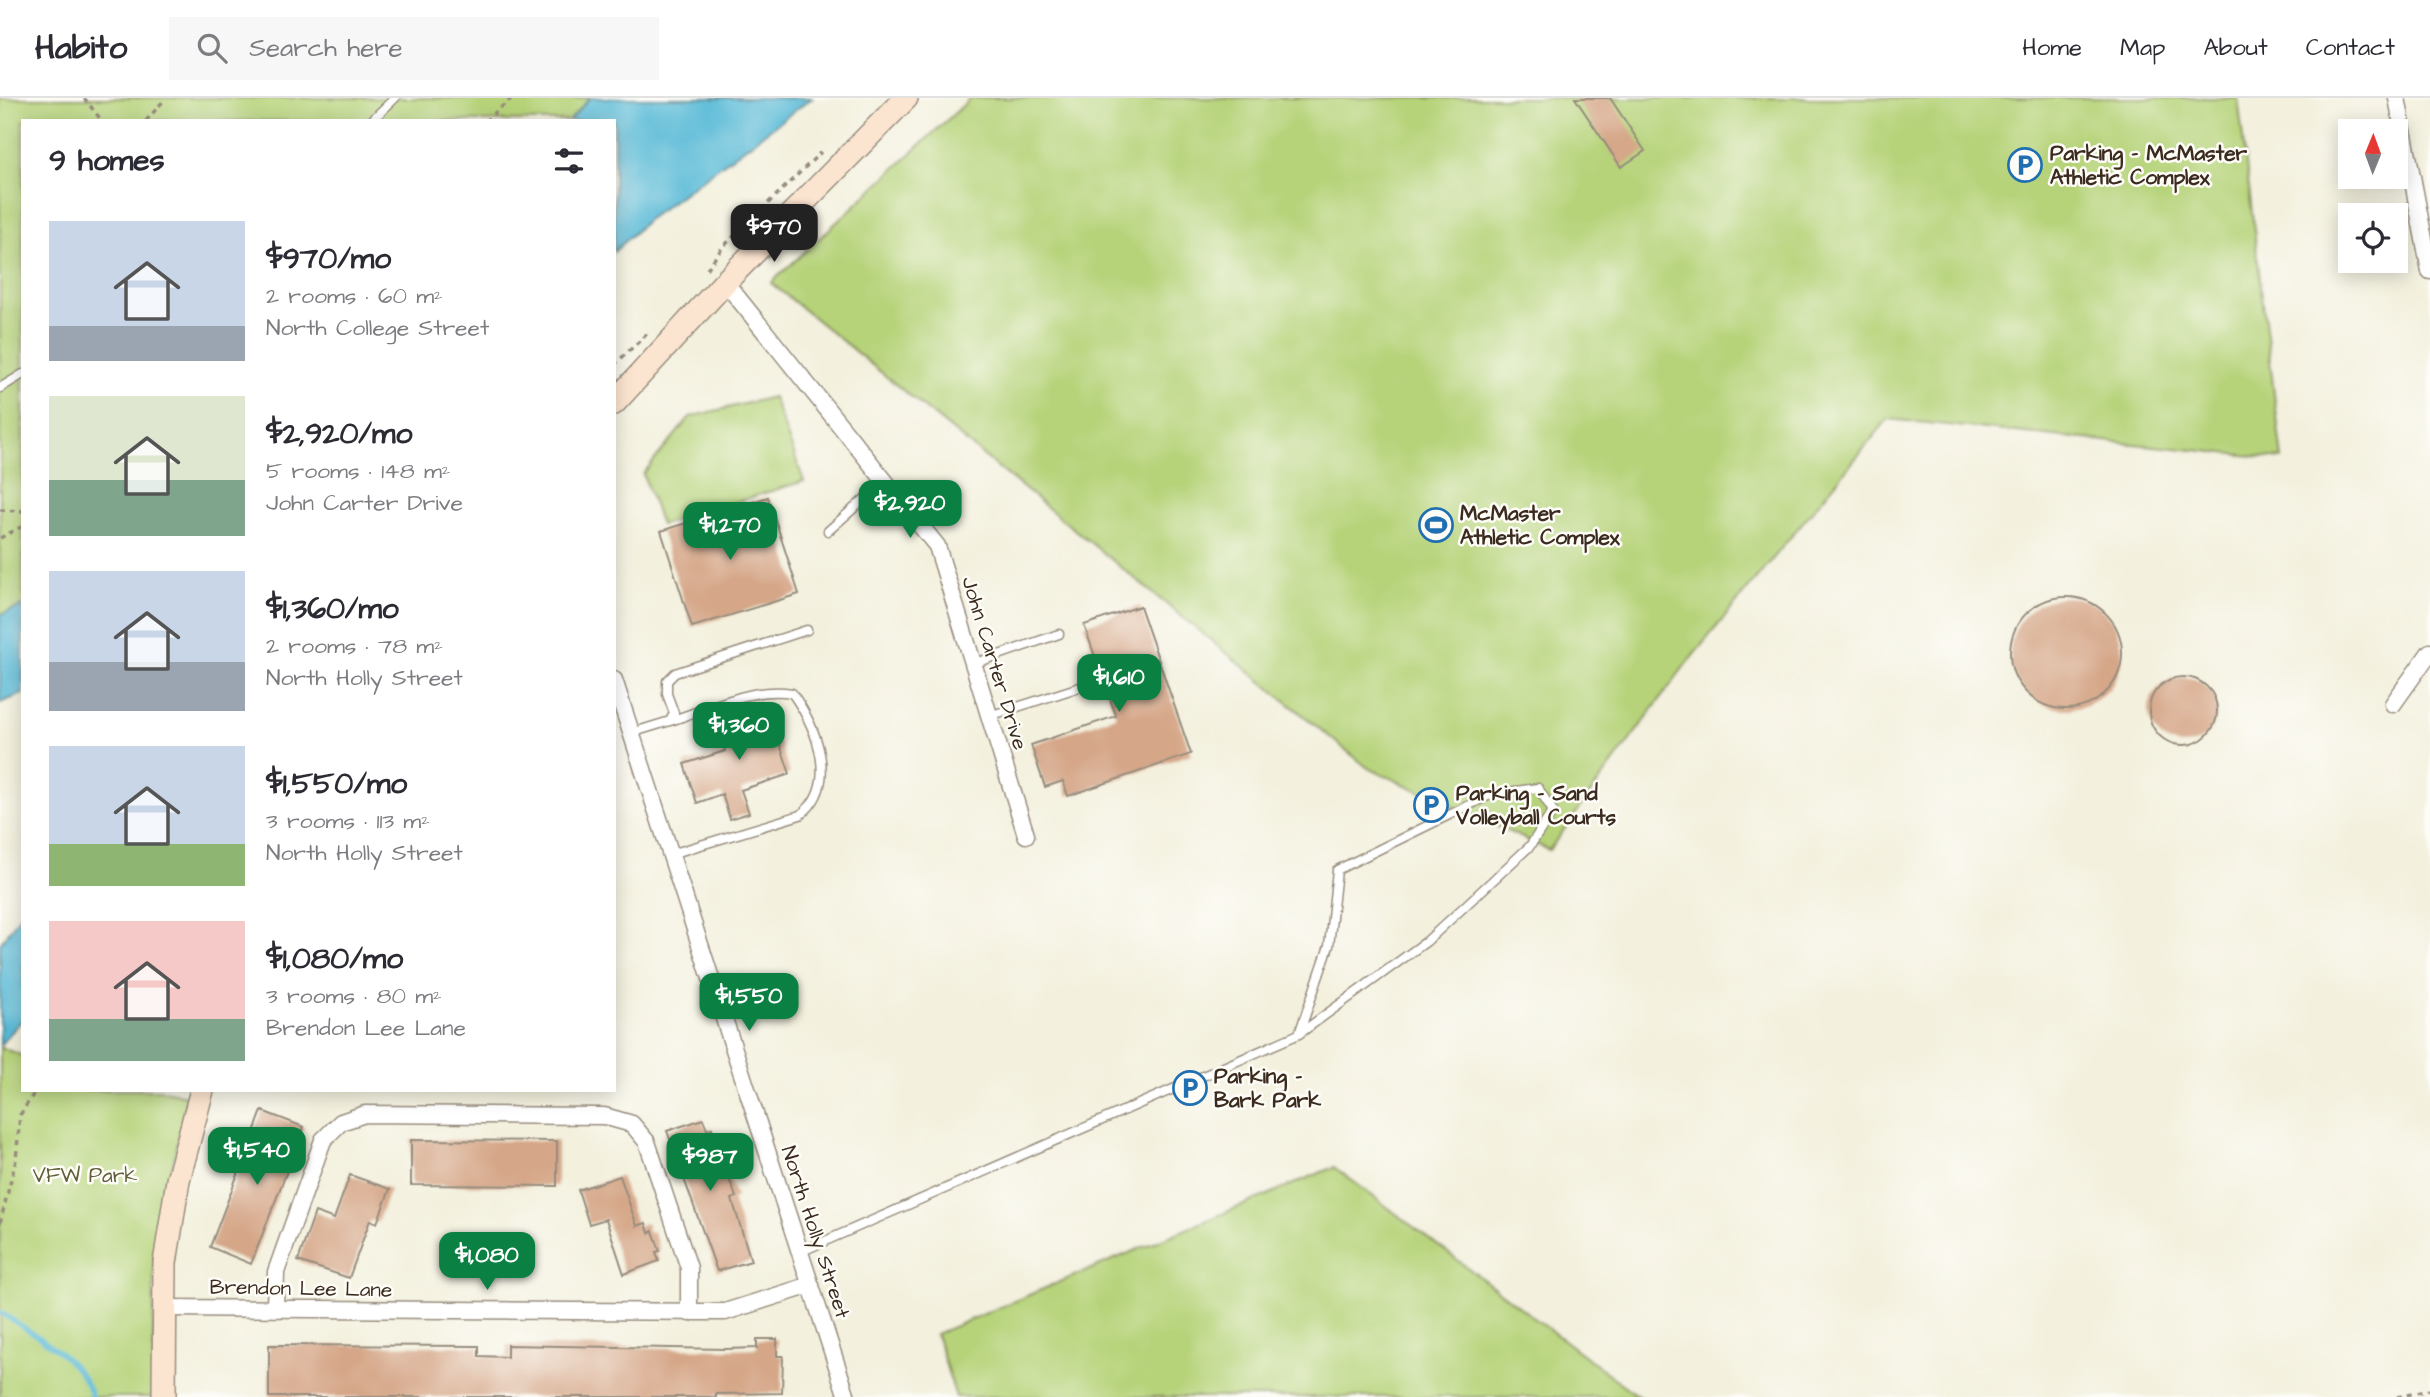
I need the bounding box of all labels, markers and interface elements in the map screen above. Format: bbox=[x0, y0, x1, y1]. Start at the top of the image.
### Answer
search box bbox=[169, 17, 659, 80]
text: Habito bbox=[35, 25, 127, 71]
icon: search bbox=[193, 29, 231, 67]
text: Search here bbox=[249, 30, 403, 66]
text: Home bbox=[2022, 31, 2082, 65]
text: Map bbox=[2120, 31, 2165, 65]
text: About bbox=[2203, 31, 2268, 65]
text: Contact bbox=[2306, 31, 2395, 65]
north arrow bbox=[2338, 119, 2408, 189]
map controls bbox=[2338, 119, 2408, 273]
place label: Parking - McMaster Athletic Complex bbox=[2050, 139, 2248, 193]
text: 9 homes bbox=[49, 140, 164, 182]
icon: filters bbox=[550, 142, 588, 180]
parking icon: Parking - McMaster Athletic Complex bbox=[2006, 146, 2044, 184]
button: locate bbox=[2338, 203, 2408, 273]
pin: $970 bbox=[733, 204, 815, 264]
text: $970 bbox=[747, 211, 801, 243]
text: $970/mo bbox=[266, 238, 391, 280]
icon: home bbox=[105, 249, 189, 333]
text: 2 rooms · 60 m² bbox=[266, 280, 443, 312]
text: North College Street bbox=[266, 312, 489, 344]
text: $2,920/mo bbox=[266, 413, 412, 455]
icon: home bbox=[105, 424, 189, 508]
text: 5 rooms · 148 m² bbox=[266, 455, 450, 487]
pin: $2,920 bbox=[853, 480, 967, 540]
text: John Carter Drive bbox=[266, 487, 463, 519]
text: $2,920 bbox=[875, 487, 945, 519]
place label: McMaster Athletic Complex bbox=[1460, 499, 1621, 553]
pin: $1,270 bbox=[673, 503, 787, 562]
sports icon: McMaster Athletic Complex bbox=[1417, 506, 1455, 544]
text: $1,270 bbox=[699, 509, 761, 541]
street label: John Carter Drive bbox=[954, 573, 1035, 753]
text: $1,360/mo bbox=[266, 588, 399, 630]
icon: home bbox=[105, 599, 189, 683]
text: 2 rooms · 78 m² bbox=[266, 630, 443, 662]
pin: $1,610 bbox=[1062, 654, 1176, 714]
text: $1,610 bbox=[1093, 661, 1145, 693]
text: North Holly Street bbox=[266, 662, 463, 694]
pin: $1,360 bbox=[682, 702, 796, 762]
text: $1,360 bbox=[709, 709, 769, 741]
text: $1,550/mo bbox=[266, 763, 407, 805]
icon: home bbox=[105, 774, 189, 858]
place label: Parking - Sand Volleyball Courts bbox=[1455, 779, 1616, 835]
parking icon: Parking - Sand Volleyball Courts bbox=[1412, 786, 1450, 824]
text: 3 rooms · 113 m² bbox=[266, 805, 430, 837]
text: North Holly Street bbox=[266, 837, 463, 869]
text: $1,080/mo bbox=[266, 938, 403, 980]
icon: home bbox=[105, 949, 189, 1033]
pin: $1,550 bbox=[692, 974, 806, 1033]
text: 3 rooms · 80 m² bbox=[266, 980, 442, 1012]
text: $1,550 bbox=[716, 980, 782, 1012]
text: Brendon Lee Lane bbox=[266, 1012, 466, 1044]
place label: Parking - Bark Park bbox=[1214, 1062, 1321, 1115]
parking icon: Parking - Bark Park bbox=[1171, 1069, 1209, 1107]
pin: $1,540 bbox=[200, 1128, 314, 1187]
text: $1,540 bbox=[224, 1134, 290, 1166]
pin: $987 bbox=[669, 1134, 751, 1193]
text: $987 bbox=[683, 1140, 737, 1172]
street label: North Holly Street bbox=[772, 1142, 857, 1323]
park label: VFW Park bbox=[33, 1161, 137, 1190]
pin: $1,080 bbox=[430, 1232, 544, 1292]
text: $1,080 bbox=[455, 1239, 519, 1271]
street label: Brendon Lee Lane bbox=[209, 1272, 393, 1305]

